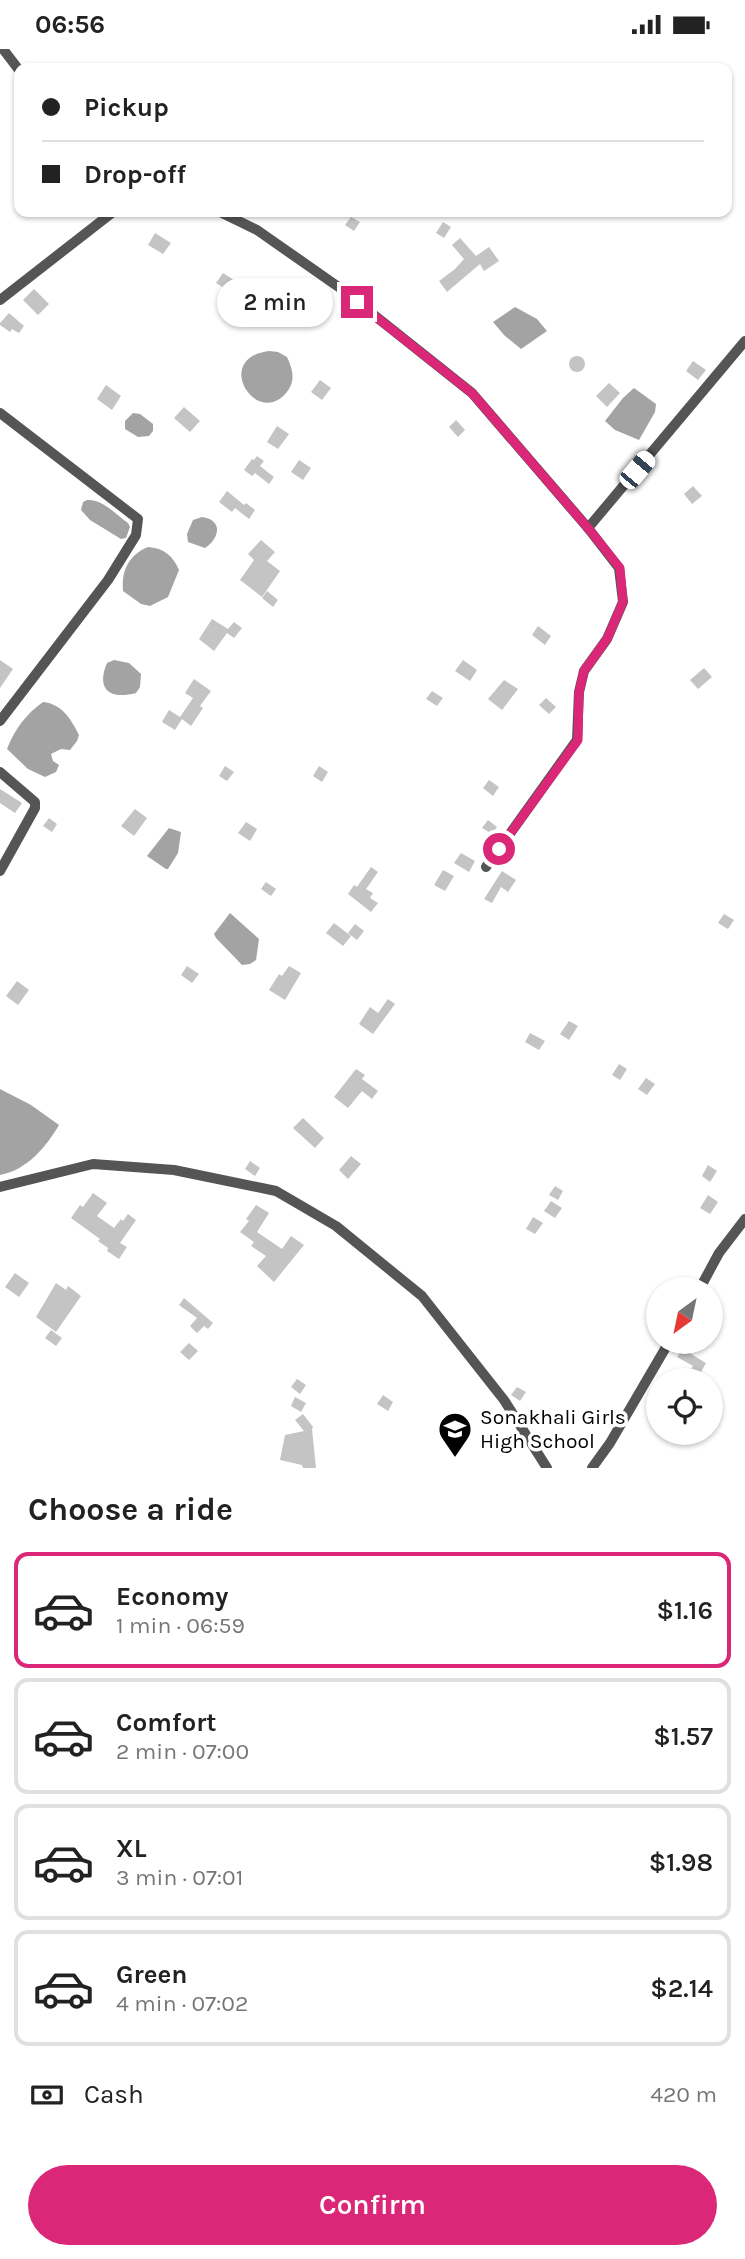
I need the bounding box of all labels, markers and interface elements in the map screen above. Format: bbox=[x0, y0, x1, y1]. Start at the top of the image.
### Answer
text: 06:56 bbox=[35, 9, 105, 40]
text: Pickup bbox=[84, 92, 169, 123]
text: Drop-off bbox=[84, 159, 186, 190]
callout: 2 min bbox=[217, 278, 332, 327]
route end bbox=[341, 286, 373, 318]
text: 2 min bbox=[244, 289, 306, 316]
car bbox=[616, 447, 659, 493]
route start bbox=[483, 833, 515, 865]
north arrow bbox=[646, 1277, 723, 1355]
map controls bbox=[646, 1277, 723, 1445]
button: locate bbox=[646, 1368, 723, 1445]
place label: Sonakhali Girls High School bbox=[480, 1405, 626, 1453]
school or university icon: Sonakhali Girls High School bbox=[436, 1410, 474, 1459]
text: Choose a ride bbox=[28, 1491, 233, 1528]
icon: car bbox=[32, 1579, 95, 1642]
text: Economy bbox=[116, 1581, 228, 1612]
text: $1.16 bbox=[656, 1595, 713, 1626]
text: 1 min · 06:59 bbox=[116, 1612, 245, 1639]
icon: car bbox=[32, 1705, 95, 1768]
text: Comfort bbox=[116, 1707, 217, 1738]
text: $1.57 bbox=[653, 1721, 713, 1752]
text: 2 min · 07:00 bbox=[116, 1738, 249, 1765]
icon: car bbox=[32, 1831, 95, 1894]
text: XL bbox=[116, 1833, 147, 1864]
text: $1.98 bbox=[649, 1847, 713, 1878]
text: 3 min · 07:01 bbox=[116, 1864, 243, 1891]
icon: car bbox=[32, 1957, 95, 2020]
text: Green bbox=[116, 1959, 188, 1990]
text: $2.14 bbox=[650, 1973, 713, 2004]
text: 4 min · 07:02 bbox=[116, 1990, 248, 2017]
icon: cash bbox=[28, 2076, 66, 2114]
text: Cash bbox=[84, 2079, 144, 2110]
text: 420 m bbox=[650, 2081, 717, 2108]
button: Confirm bbox=[28, 2165, 717, 2245]

